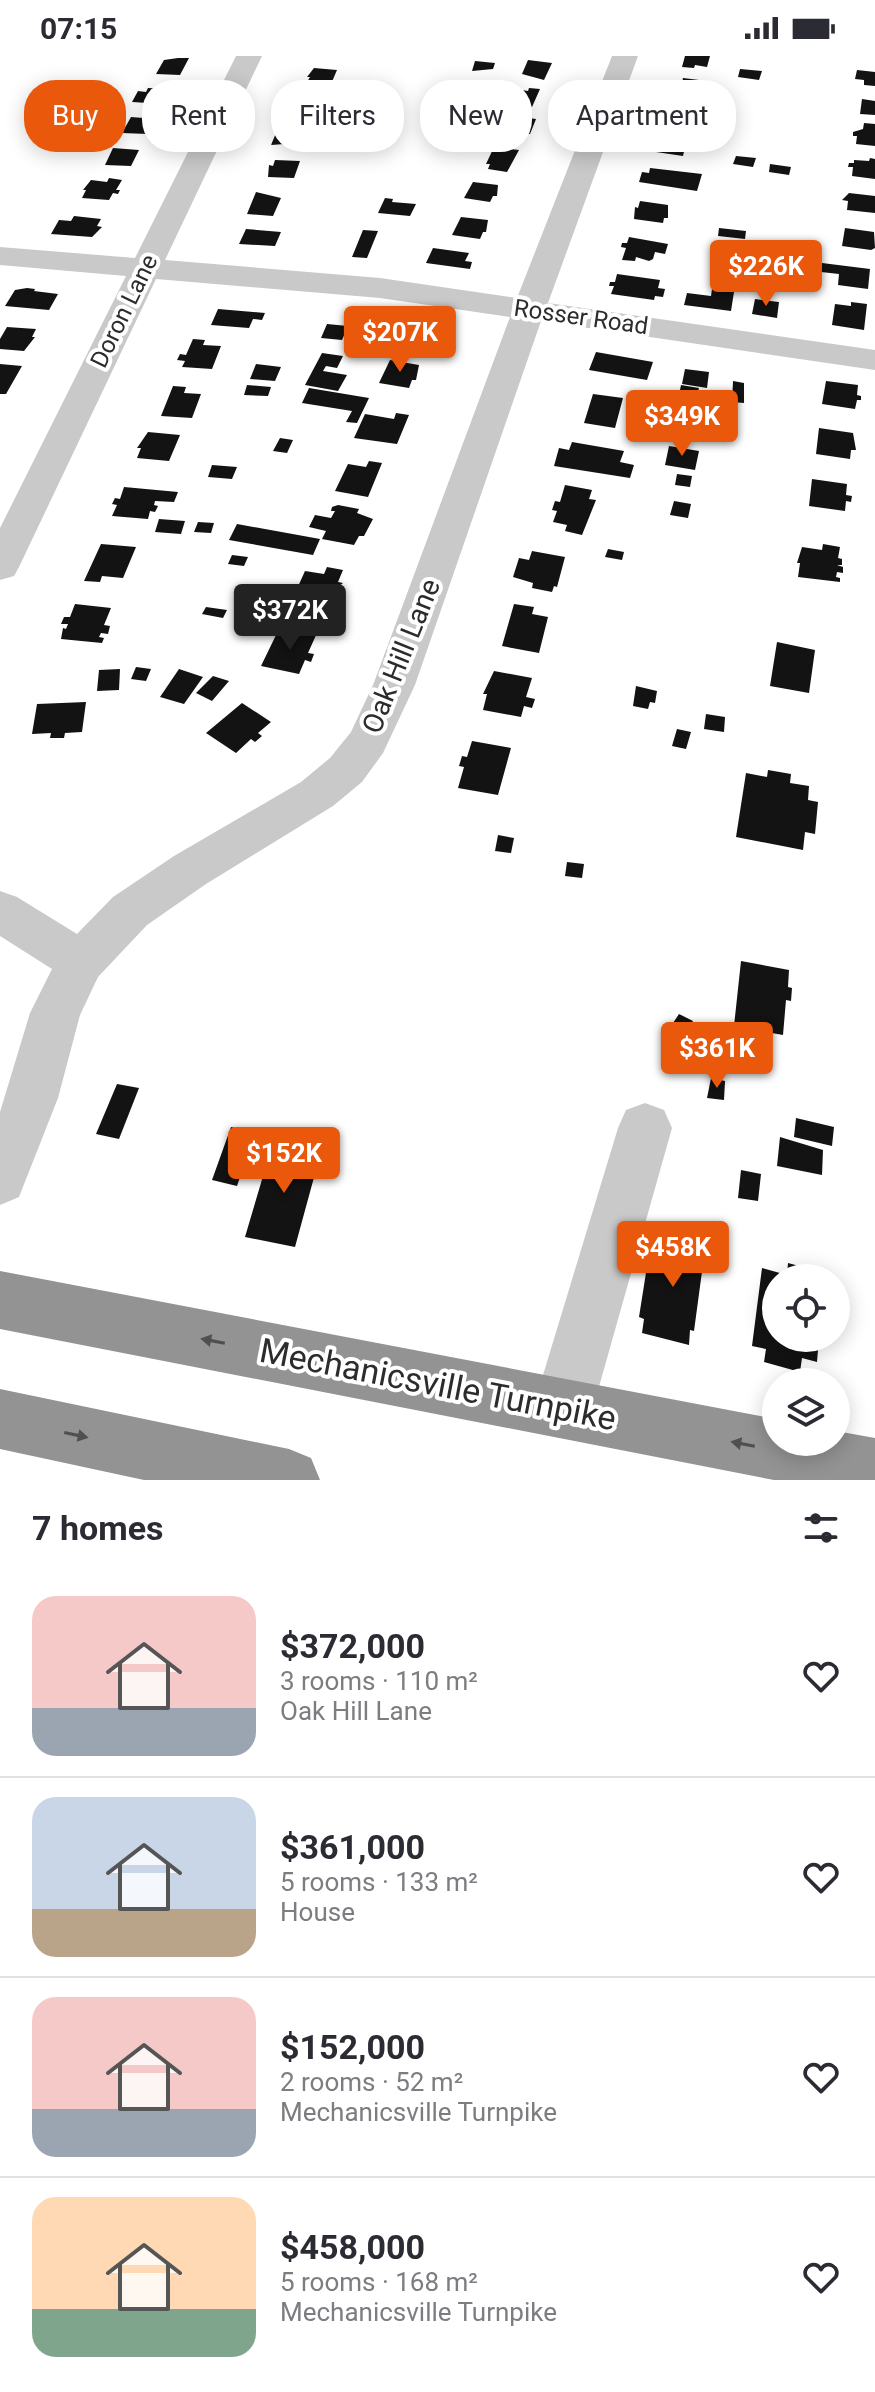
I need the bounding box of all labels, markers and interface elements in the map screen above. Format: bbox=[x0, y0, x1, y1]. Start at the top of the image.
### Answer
text: 07:15 bbox=[40, 11, 117, 46]
chip: Buy bbox=[24, 80, 126, 152]
chip: Rent bbox=[142, 80, 255, 152]
chip: Filters bbox=[271, 80, 404, 152]
chip: New bbox=[420, 80, 532, 152]
chip: Apartment bbox=[548, 80, 736, 152]
pin: $226K bbox=[710, 240, 822, 308]
street label: Doron Lane bbox=[85, 250, 163, 372]
text: $226K bbox=[728, 251, 804, 281]
street label: Rosser Road bbox=[512, 294, 650, 340]
pin: $207K bbox=[344, 306, 456, 374]
text: $207K bbox=[362, 317, 438, 347]
pin: $349K bbox=[626, 390, 738, 458]
text: $349K bbox=[644, 401, 720, 431]
street label: Oak Hill Lane bbox=[355, 574, 447, 738]
pin: $372K bbox=[234, 584, 346, 652]
text: $372K bbox=[252, 595, 328, 625]
pin: $361K bbox=[661, 1022, 773, 1090]
text: $361K bbox=[679, 1033, 755, 1063]
pin: $152K bbox=[228, 1127, 340, 1195]
text: $152K bbox=[246, 1138, 322, 1168]
pin: $458K bbox=[617, 1221, 729, 1289]
text: $458K bbox=[635, 1232, 711, 1262]
map controls bbox=[762, 1264, 850, 1456]
button: locate bbox=[762, 1264, 850, 1352]
street label: Mechanicsville Turnpike bbox=[256, 1330, 620, 1438]
one-way arrow bbox=[201, 1334, 226, 1347]
button: layers bbox=[762, 1368, 850, 1456]
one-way arrow bbox=[64, 1429, 89, 1442]
one-way arrow bbox=[731, 1437, 756, 1449]
icon: filters bbox=[799, 1506, 843, 1550]
text: 7 homes bbox=[32, 1508, 163, 1548]
text: $372,000 bbox=[280, 1626, 425, 1666]
icon: home bbox=[96, 1628, 192, 1724]
icon: heart bbox=[799, 1654, 843, 1698]
text: 3 rooms · 110 m² bbox=[280, 1666, 478, 1696]
text: Oak Hill Lane bbox=[280, 1696, 432, 1726]
text: $361,000 bbox=[280, 1827, 425, 1867]
icon: home bbox=[96, 1829, 192, 1925]
icon: heart bbox=[799, 1855, 843, 1899]
text: 5 rooms · 133 m² bbox=[280, 1867, 478, 1897]
text: House bbox=[280, 1897, 355, 1927]
text: $152,000 bbox=[280, 2027, 425, 2067]
icon: home bbox=[96, 2029, 192, 2125]
icon: heart bbox=[799, 2055, 843, 2099]
text: 2 rooms · 52 m² bbox=[280, 2067, 463, 2097]
text: Mechanicsville Turnpike bbox=[280, 2097, 557, 2127]
text: $458,000 bbox=[280, 2227, 425, 2267]
icon: home bbox=[96, 2229, 192, 2325]
icon: heart bbox=[799, 2255, 843, 2299]
text: 5 rooms · 168 m² bbox=[280, 2267, 478, 2297]
text: Mechanicsville Turnpike bbox=[280, 2297, 557, 2327]

